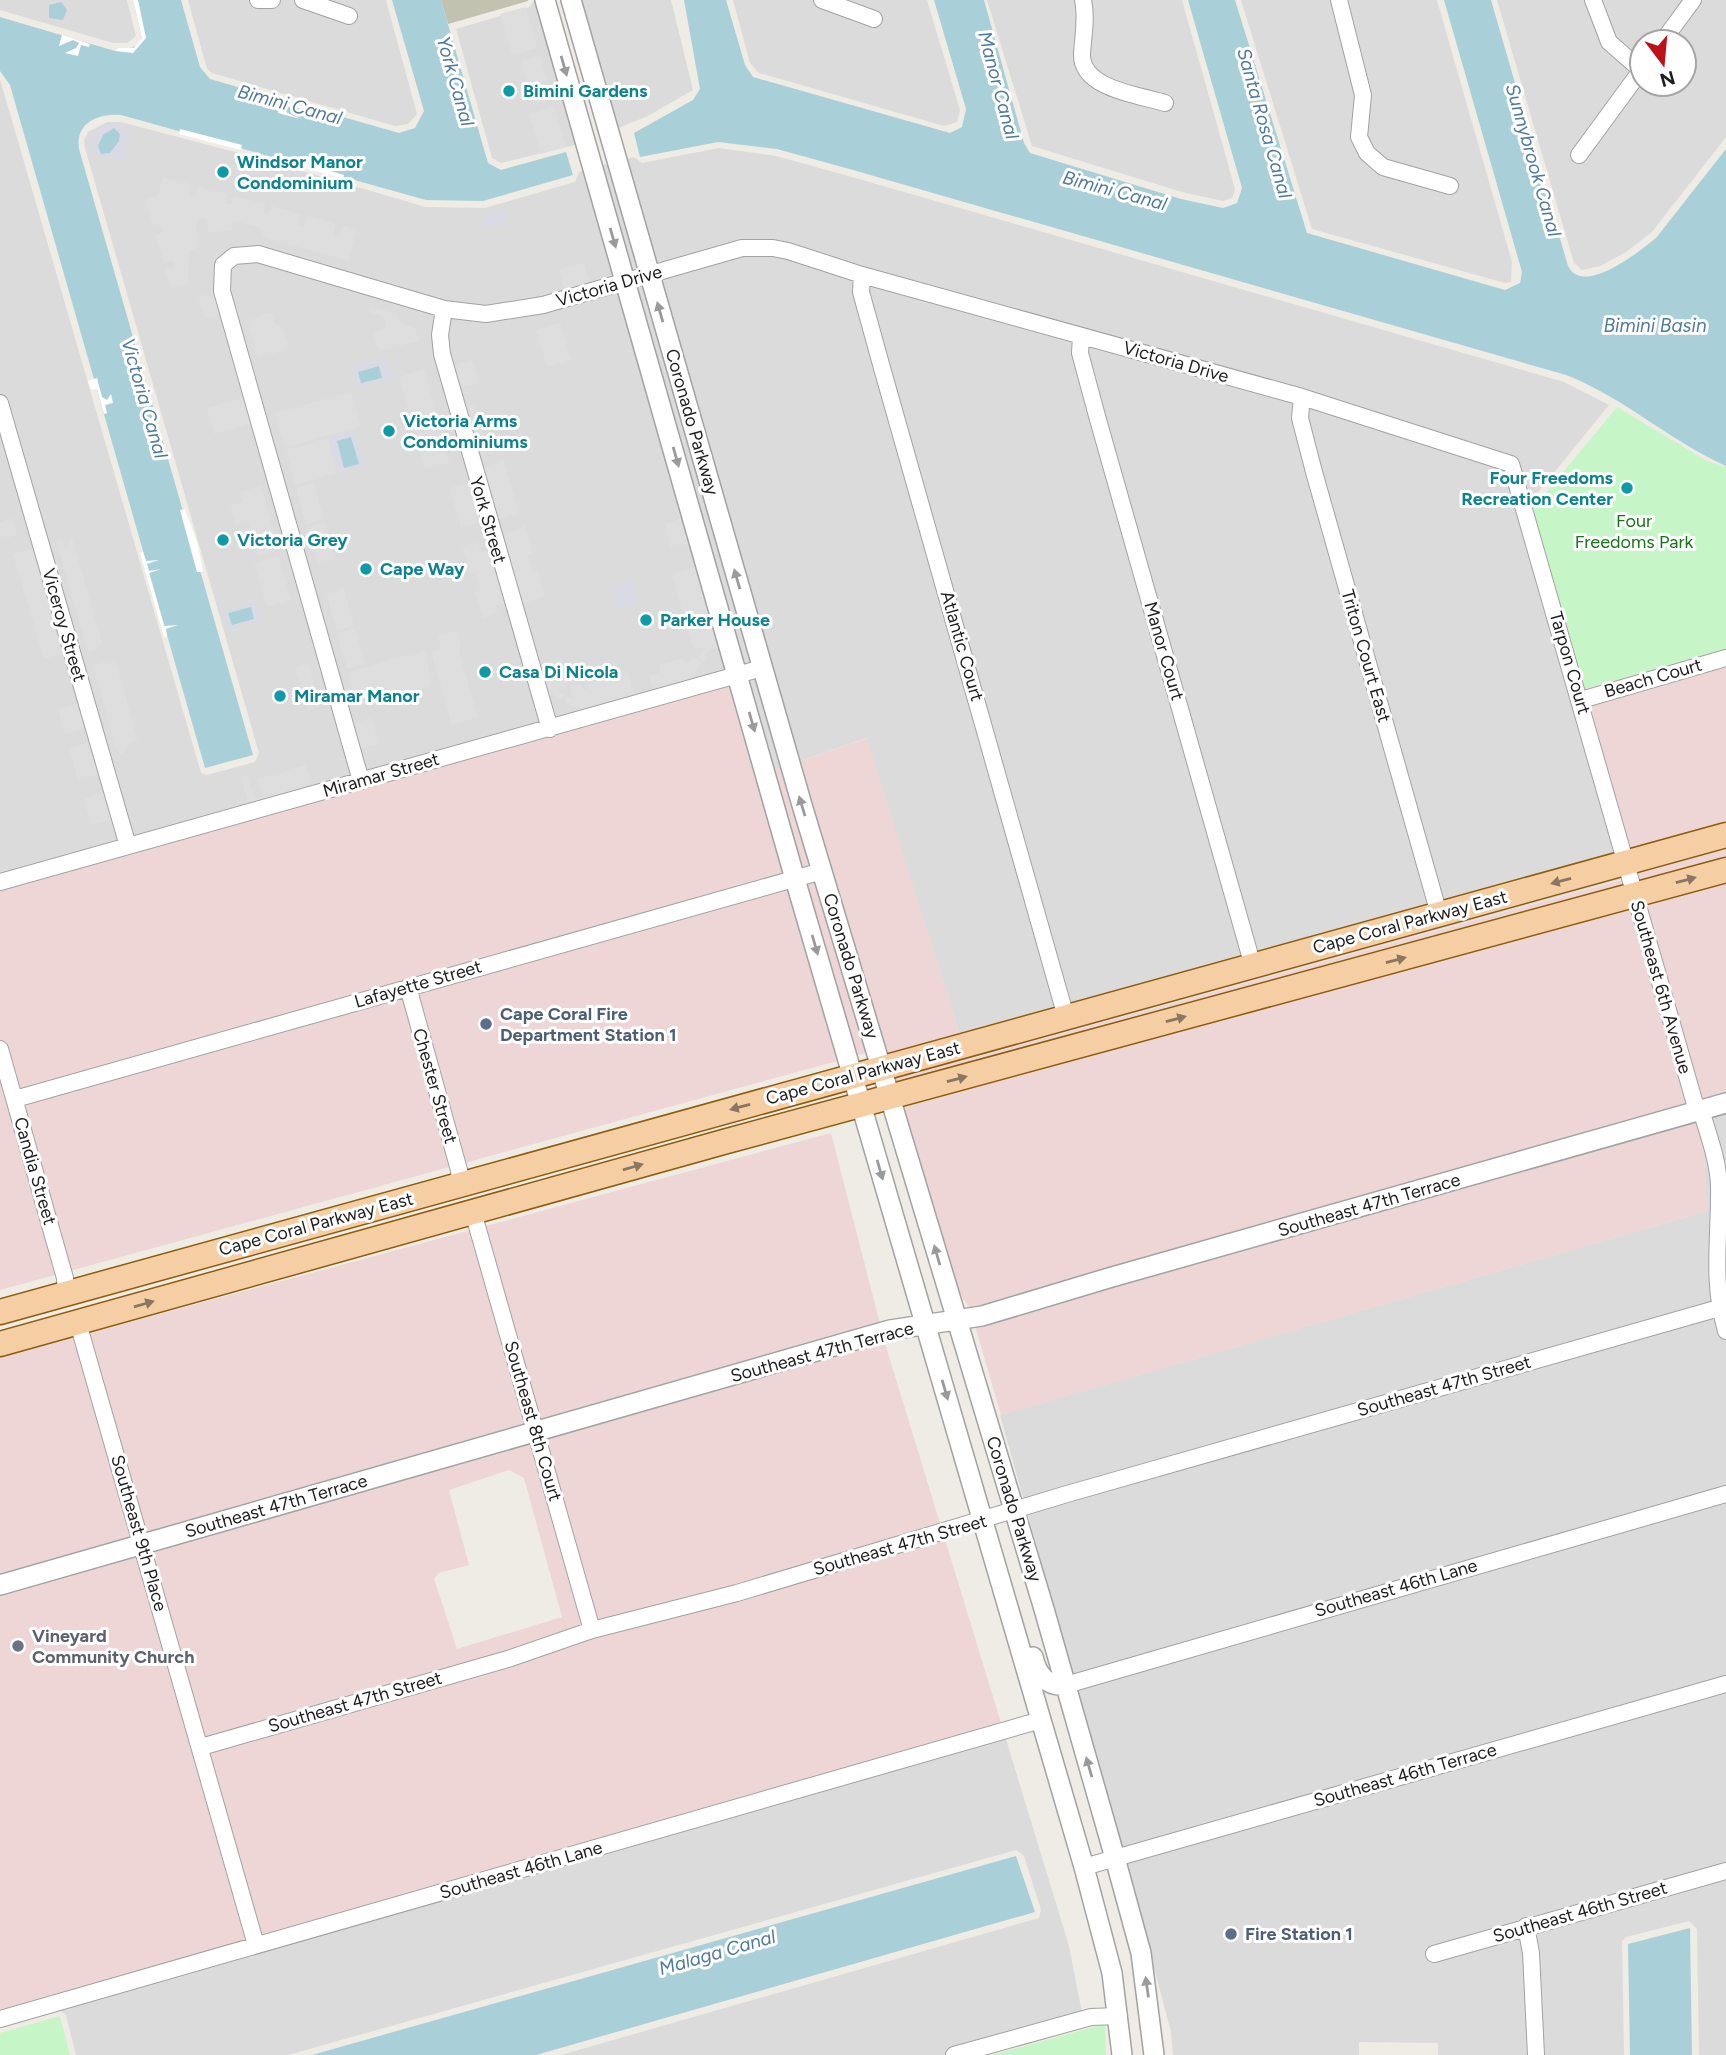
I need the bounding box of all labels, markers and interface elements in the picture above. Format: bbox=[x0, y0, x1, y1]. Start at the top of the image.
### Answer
north arrow bbox=[1628, 28, 1698, 98]
water label: Manor Canal bbox=[973, 29, 1024, 142]
water label: York Canal bbox=[432, 33, 480, 130]
water label: Santa Rosa Canal bbox=[1232, 45, 1297, 202]
one-way arrow bbox=[559, 55, 570, 77]
text: N bbox=[1657, 66, 1678, 92]
water label: Bimini Canal bbox=[235, 80, 345, 130]
place label: Bimini Gardens bbox=[523, 80, 648, 102]
water label: Sunnybrook Canal bbox=[1501, 81, 1567, 240]
marker: Bimini Gardens bbox=[501, 83, 517, 99]
place label: Windsor Manor Condominium bbox=[237, 151, 363, 194]
marker: Windsor Manor Condominium bbox=[215, 164, 231, 180]
water label: Bimini Canal bbox=[1060, 166, 1170, 216]
one-way arrow bbox=[608, 227, 619, 249]
street label: Victoria Drive bbox=[554, 260, 665, 312]
one-way arrow bbox=[654, 300, 665, 322]
water label: Bimini Basin bbox=[1603, 314, 1707, 337]
water label: Victoria Canal bbox=[116, 335, 173, 462]
street label: Victoria Drive bbox=[1121, 336, 1232, 388]
street label: Coronado Parkway bbox=[661, 346, 724, 498]
place label: Victoria Arms Condominiums bbox=[403, 410, 528, 453]
marker: Victoria Arms Condominiums bbox=[381, 423, 397, 439]
one-way arrow bbox=[671, 446, 681, 467]
place label: Four Freedoms Recreation Center bbox=[1461, 467, 1614, 510]
street label: York Street bbox=[465, 474, 511, 566]
marker: Four Freedoms Recreation Center bbox=[1619, 480, 1635, 496]
park label: Four Freedoms Park bbox=[1575, 510, 1694, 553]
place label: Victoria Grey bbox=[237, 529, 348, 551]
marker: Victoria Grey bbox=[215, 532, 231, 548]
place label: Cape Way bbox=[380, 558, 465, 580]
marker: Cape Way bbox=[358, 561, 374, 577]
street label: Viceroy Street bbox=[37, 566, 91, 684]
one-way arrow bbox=[731, 568, 741, 589]
street label: Triton Court East bbox=[1337, 587, 1395, 725]
street label: Atlantic Court bbox=[936, 588, 988, 704]
street label: Manor Court bbox=[1139, 599, 1189, 703]
place label: Parker House bbox=[660, 609, 770, 631]
street label: Tarpon Court bbox=[1545, 609, 1595, 717]
marker: Parker House bbox=[638, 612, 654, 628]
street label: Beach Court bbox=[1602, 654, 1705, 702]
place label: Casa Di Nicola bbox=[499, 661, 618, 683]
marker: Casa Di Nicola bbox=[477, 664, 493, 680]
place label: Miramar Manor bbox=[294, 685, 420, 707]
marker: Miramar Manor bbox=[272, 688, 288, 704]
one-way arrow bbox=[747, 712, 757, 733]
street label: Miramar Street bbox=[320, 748, 442, 802]
one-way arrow bbox=[796, 795, 807, 816]
one-way arrow bbox=[1676, 875, 1697, 885]
one-way arrow bbox=[1550, 876, 1571, 886]
street label: Cape Coral Parkway East bbox=[1310, 885, 1510, 959]
street label: Coronado Parkway bbox=[818, 890, 884, 1042]
street label: Southeast 6th Avenue bbox=[1626, 898, 1696, 1076]
one-way arrow bbox=[810, 934, 820, 955]
one-way arrow bbox=[1385, 954, 1406, 964]
street label: Lafayette Street bbox=[352, 955, 484, 1013]
place label: Cape Coral Fire Department Station 1 bbox=[500, 1003, 677, 1046]
one-way arrow bbox=[1165, 1013, 1187, 1024]
marker: Cape Coral Fire Department Station 1 bbox=[478, 1016, 494, 1032]
street label: Chester Street bbox=[408, 1026, 462, 1146]
street label: Cape Coral Parkway East bbox=[763, 1036, 963, 1110]
one-way arrow bbox=[946, 1073, 968, 1084]
one-way arrow bbox=[729, 1103, 750, 1113]
street label: Candia Street bbox=[9, 1115, 61, 1228]
one-way arrow bbox=[876, 1160, 886, 1181]
one-way arrow bbox=[623, 1162, 644, 1172]
street label: Southeast 47th Terrace bbox=[1275, 1168, 1463, 1242]
street label: Cape Coral Parkway East bbox=[216, 1187, 416, 1261]
one-way arrow bbox=[931, 1244, 942, 1266]
one-way arrow bbox=[134, 1299, 155, 1309]
street label: Southeast 47th Terrace bbox=[728, 1317, 916, 1387]
street label: Southeast 8th Court bbox=[500, 1338, 566, 1504]
street label: Southeast 47th Street bbox=[1355, 1351, 1534, 1421]
one-way arrow bbox=[940, 1380, 950, 1401]
street label: Coronado Parkway bbox=[981, 1433, 1047, 1585]
street label: Southeast 9th Place bbox=[106, 1452, 172, 1614]
street label: Southeast 47th Terrace bbox=[182, 1469, 370, 1543]
street label: Southeast 47th Street bbox=[811, 1510, 990, 1580]
street label: Southeast 46th Lane bbox=[1312, 1554, 1480, 1622]
place label: Vineyard Community Church bbox=[32, 1625, 194, 1668]
marker: Vineyard Community Church bbox=[10, 1638, 26, 1654]
street label: Southeast 47th Street bbox=[266, 1667, 445, 1737]
street label: Southeast 46th Terrace bbox=[1311, 1738, 1499, 1812]
one-way arrow bbox=[1083, 1757, 1093, 1778]
street label: Southeast 46th Lane bbox=[437, 1836, 605, 1904]
street label: Southeast 46th Street bbox=[1490, 1877, 1670, 1947]
place label: Fire Station 1 bbox=[1245, 1923, 1353, 1945]
water label: Malaga Canal bbox=[656, 1925, 779, 1980]
marker: Fire Station 1 bbox=[1223, 1926, 1239, 1942]
one-way arrow bbox=[1141, 1976, 1152, 1998]

